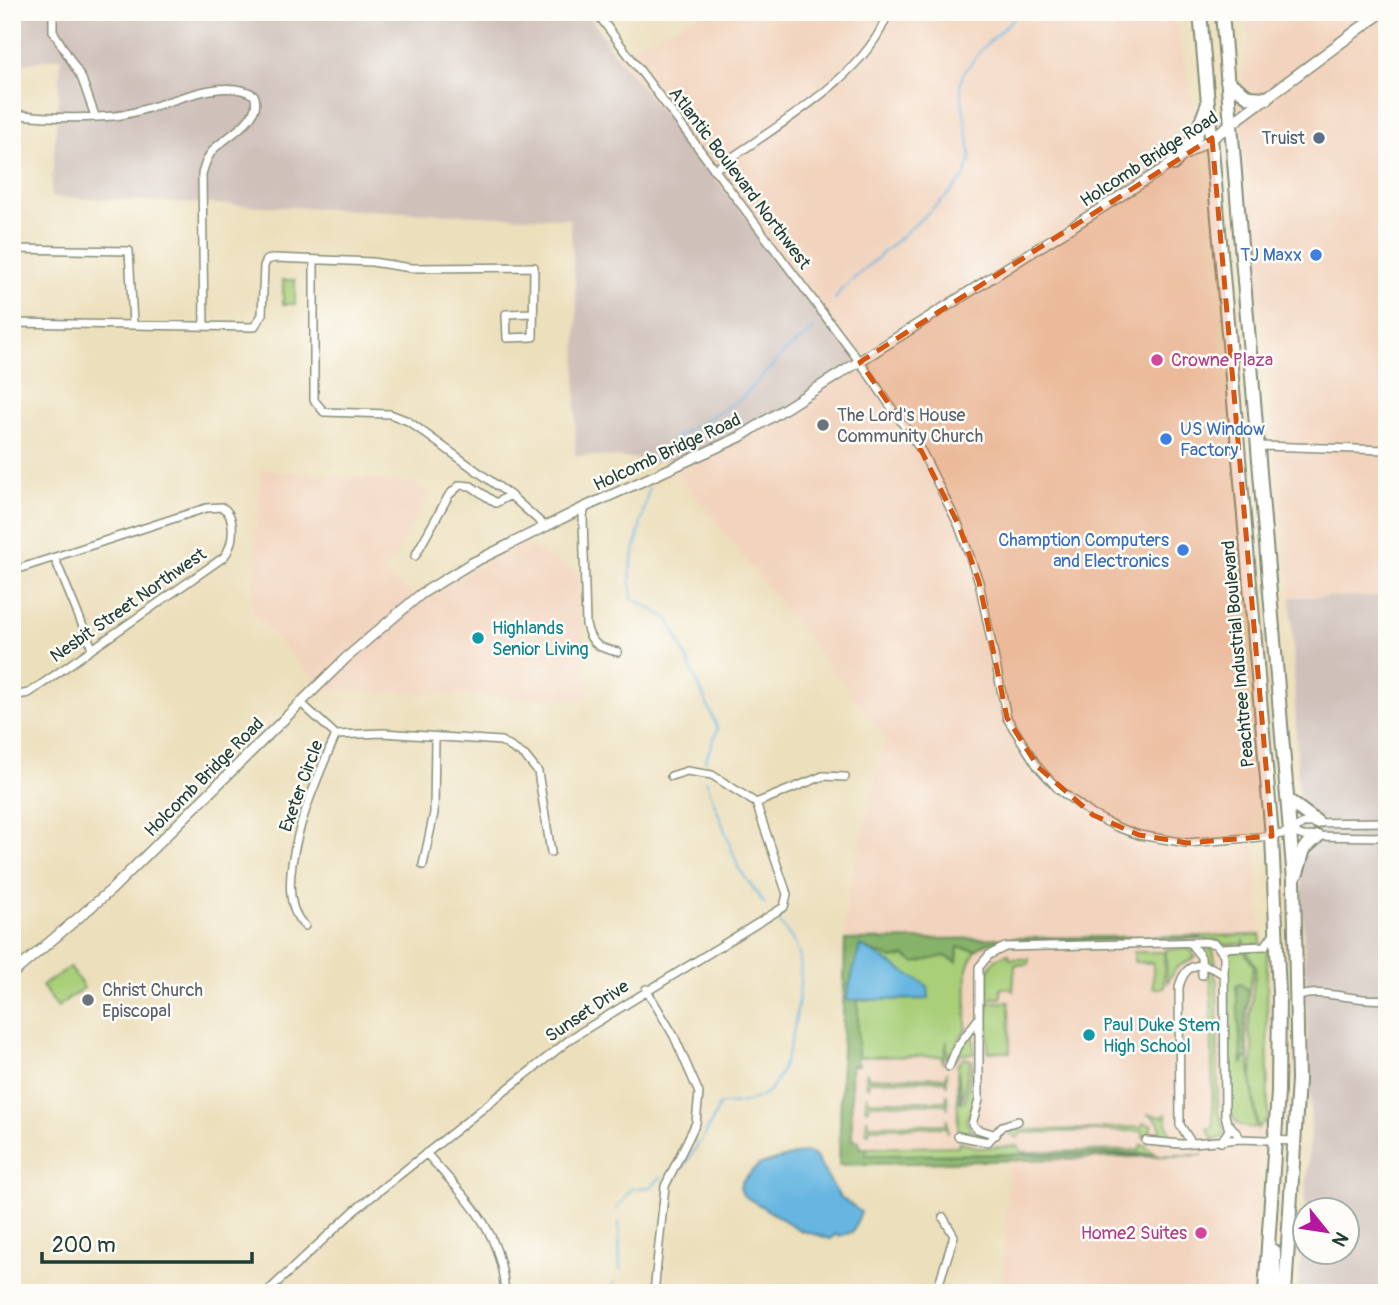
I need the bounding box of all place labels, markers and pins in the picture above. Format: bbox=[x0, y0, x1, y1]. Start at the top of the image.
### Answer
place label: Truist bbox=[1262, 127, 1306, 150]
marker: Truist bbox=[1311, 130, 1327, 146]
place label: TJ Maxx bbox=[1240, 244, 1302, 267]
marker: TJ Maxx bbox=[1308, 247, 1324, 263]
place label: Crowne Plaza bbox=[1171, 349, 1273, 372]
marker: Crowne Plaza bbox=[1149, 352, 1165, 368]
place label: The Lord's House Community Church bbox=[837, 404, 983, 448]
marker: The Lord's House Community Church bbox=[815, 417, 831, 433]
place label: US Window Factory bbox=[1180, 418, 1265, 462]
marker: US Window Factory bbox=[1158, 431, 1174, 447]
place label: Chamption Computers and Electronics bbox=[998, 529, 1169, 573]
marker: Chamption Computers and Electronics bbox=[1175, 542, 1191, 558]
place label: Highlands Senior Living bbox=[492, 617, 589, 661]
marker: Highlands Senior Living bbox=[470, 630, 486, 646]
place label: Christ Church Episcopal bbox=[102, 979, 203, 1023]
marker: Christ Church Episcopal bbox=[80, 992, 96, 1008]
place label: Paul Duke Stem High School bbox=[1103, 1014, 1220, 1058]
marker: Paul Duke Stem High School bbox=[1081, 1027, 1097, 1043]
place label: Home2 Suites bbox=[1081, 1222, 1187, 1245]
marker: Home2 Suites bbox=[1193, 1225, 1209, 1241]

